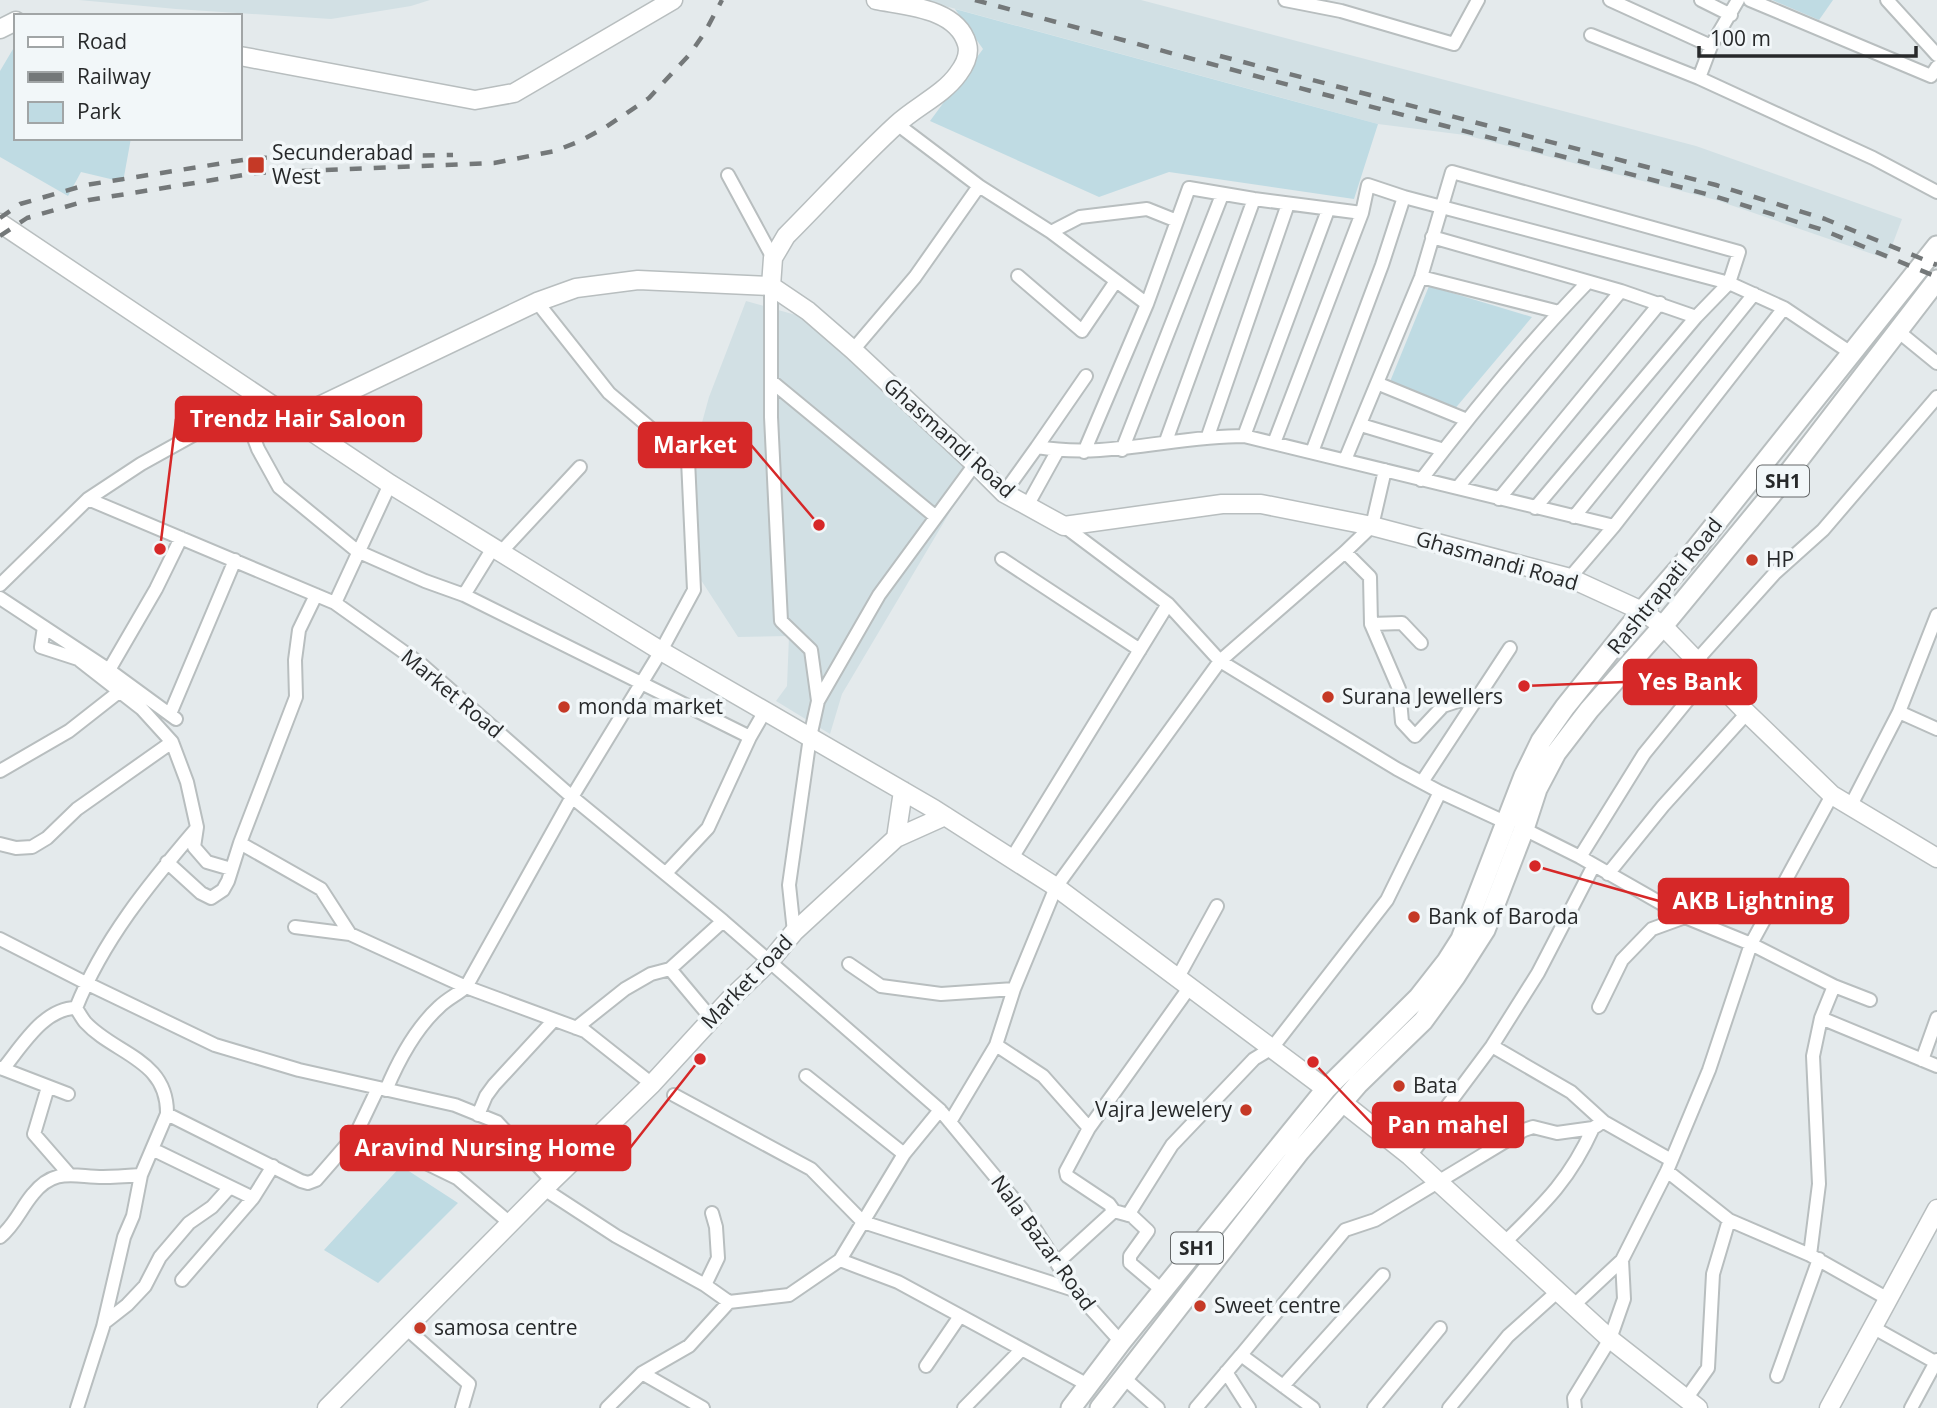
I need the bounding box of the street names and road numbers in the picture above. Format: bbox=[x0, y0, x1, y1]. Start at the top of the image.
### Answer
street label: Ghasmandi Road bbox=[878, 371, 1021, 504]
road number: SH1 bbox=[1757, 466, 1809, 496]
street label: Rashtrapati Road bbox=[1600, 511, 1728, 660]
street label: Ghasmandi Road bbox=[1413, 523, 1582, 597]
street label: Market Road bbox=[396, 642, 510, 744]
street label: Market road bbox=[694, 928, 798, 1034]
street label: Nala Bazar Road bbox=[985, 1169, 1102, 1316]
road number: SH1 bbox=[1171, 1232, 1223, 1264]

